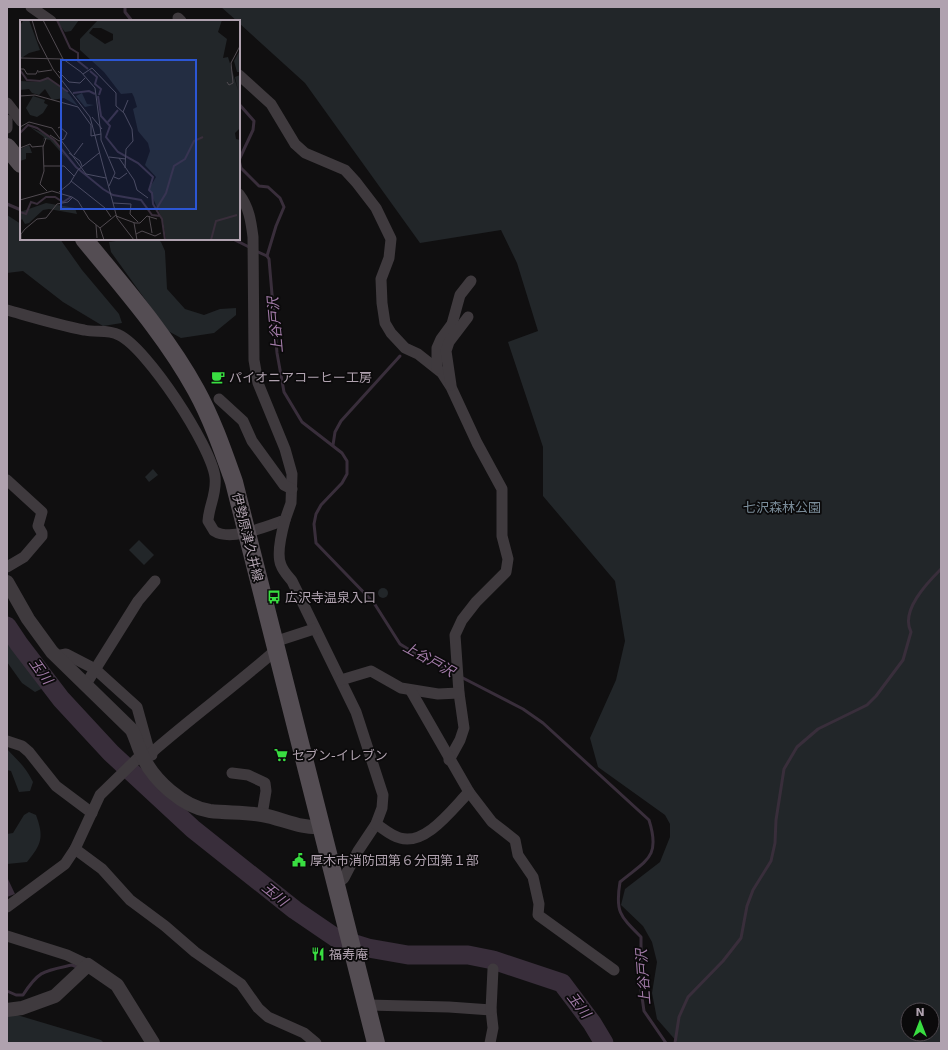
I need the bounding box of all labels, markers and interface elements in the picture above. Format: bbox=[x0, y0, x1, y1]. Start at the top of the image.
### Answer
inset map bbox=[20, 20, 240, 240]
water label: 上谷戸沢 bbox=[264, 294, 285, 354]
cafe icon: パイオニアコーヒー工房 bbox=[210, 369, 226, 385]
place label: パイオニアコーヒー工房 bbox=[229, 370, 372, 385]
street label: 伊勢原津久井線 bbox=[229, 491, 266, 583]
park label: 七沢森林公園 bbox=[743, 500, 821, 515]
bus stop icon: 広沢寺温泉入口 bbox=[266, 589, 282, 605]
place label: 広沢寺温泉入口 bbox=[285, 590, 376, 605]
water label: 上谷戸沢 bbox=[401, 638, 459, 681]
water label: 玉川 bbox=[26, 655, 57, 689]
supermarket icon: セブン-イレブン bbox=[273, 747, 289, 763]
place label: セブン-イレブン bbox=[292, 748, 388, 763]
public building icon: 厚木市消防団第６分団第１部 bbox=[291, 852, 307, 868]
place label: 厚木市消防団第６分団第１部 bbox=[310, 853, 479, 868]
water label: 玉川 bbox=[259, 879, 292, 910]
restaurant icon: 福寿庵 bbox=[310, 946, 326, 962]
place label: 福寿庵 bbox=[329, 947, 368, 962]
water label: 上谷戸沢 bbox=[633, 947, 653, 1005]
water label: 玉川 bbox=[564, 989, 595, 1023]
north arrow bbox=[900, 1002, 940, 1042]
text: N bbox=[915, 1006, 925, 1019]

